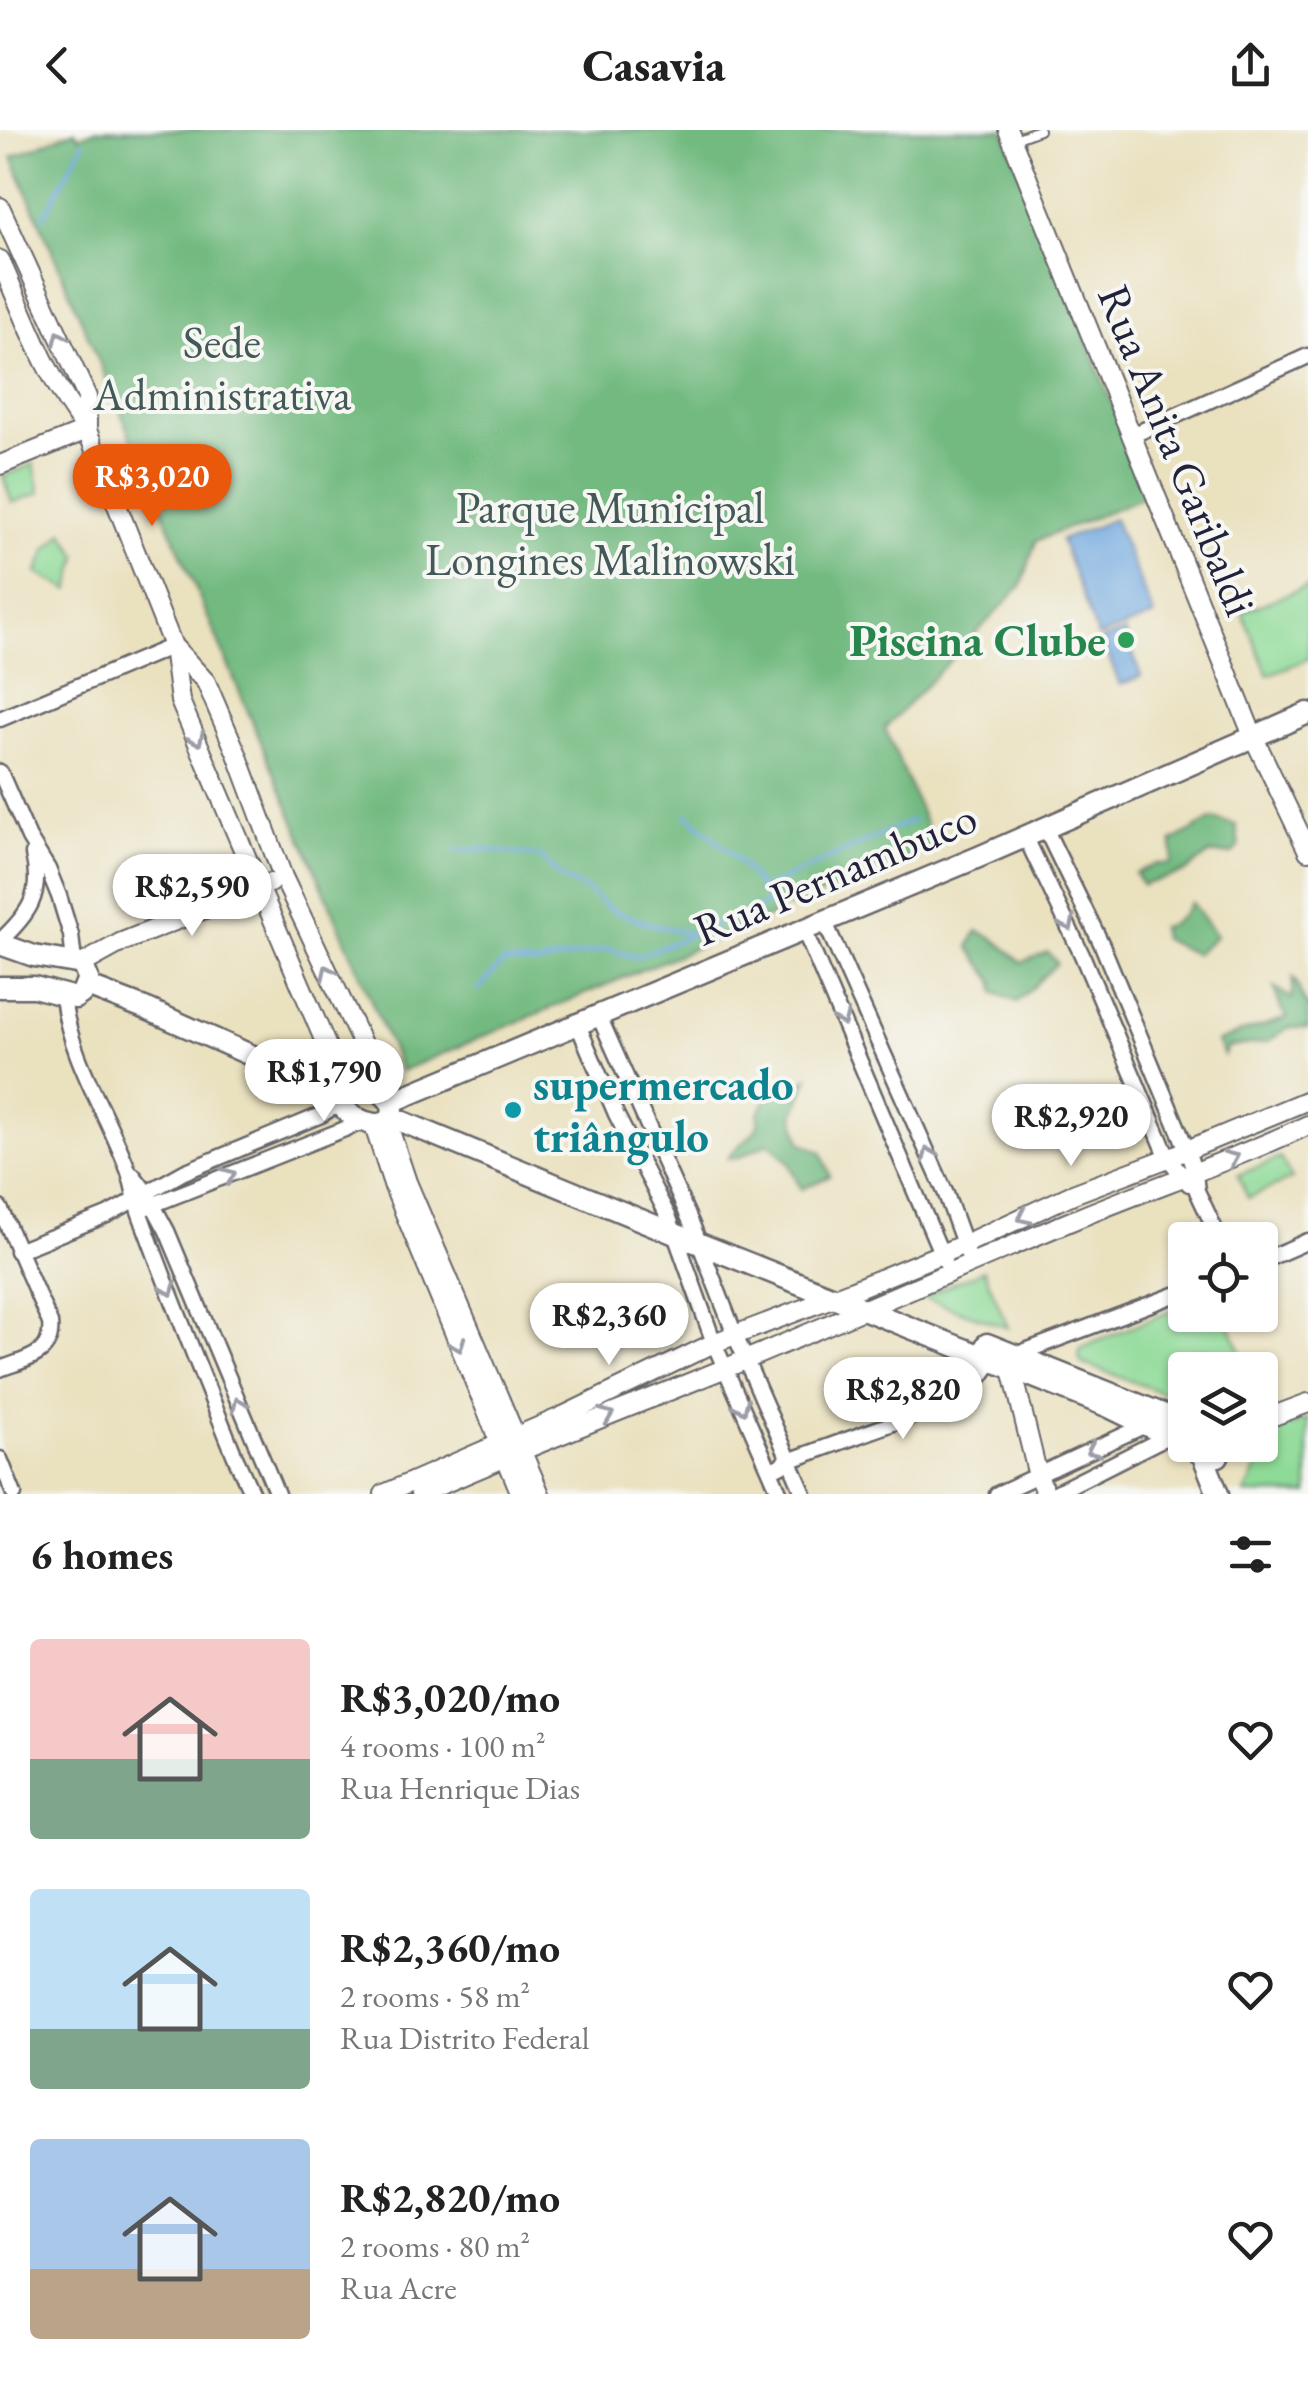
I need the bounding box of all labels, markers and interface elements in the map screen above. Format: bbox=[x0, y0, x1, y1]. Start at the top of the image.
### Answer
text: Casavia bbox=[583, 36, 725, 94]
icon: back bbox=[30, 38, 85, 93]
icon: share bbox=[1223, 38, 1278, 93]
street label: Rua Anita Garibaldi bbox=[1085, 276, 1271, 624]
park label: Sede Administrativa bbox=[92, 313, 351, 423]
one-way arrow bbox=[52, 331, 72, 349]
pin: R$3,020 bbox=[60, 444, 244, 529]
text: R$3,020 bbox=[95, 455, 209, 497]
park label: Parque Municipal Longines Malinowski bbox=[425, 478, 795, 588]
place label: Piscina Clube bbox=[849, 611, 1106, 669]
marker: Piscina Clube bbox=[1115, 629, 1137, 651]
one-way arrow bbox=[185, 729, 205, 747]
street label: Rua Pernambuco bbox=[685, 787, 985, 959]
pin: R$2,590 bbox=[100, 854, 284, 939]
text: R$2,590 bbox=[135, 865, 249, 907]
one-way arrow bbox=[1055, 914, 1075, 932]
one-way arrow bbox=[321, 964, 341, 982]
one-way arrow bbox=[830, 1009, 850, 1027]
pin: R$1,790 bbox=[232, 1039, 416, 1124]
text: R$1,790 bbox=[267, 1050, 381, 1092]
place label: supermercado triângulo bbox=[533, 1055, 794, 1166]
pin: R$2,920 bbox=[979, 1084, 1163, 1169]
text: R$2,920 bbox=[1014, 1095, 1128, 1137]
marker: supermercado triângulo bbox=[502, 1099, 524, 1121]
one-way arrow bbox=[921, 1146, 941, 1164]
one-way arrow bbox=[1222, 1150, 1240, 1170]
one-way arrow bbox=[220, 1166, 237, 1186]
one-way arrow bbox=[1016, 1204, 1034, 1224]
map controls bbox=[1168, 1222, 1278, 1462]
button: locate bbox=[1168, 1222, 1278, 1332]
one-way arrow bbox=[157, 1279, 177, 1297]
pin: R$2,360 bbox=[517, 1283, 701, 1368]
text: R$2,360 bbox=[552, 1294, 666, 1336]
one-way arrow bbox=[447, 1335, 467, 1352]
button: layers bbox=[1168, 1352, 1278, 1462]
pin: R$2,820 bbox=[811, 1357, 995, 1442]
text: R$2,820 bbox=[846, 1368, 960, 1410]
one-way arrow bbox=[231, 1396, 251, 1414]
one-way arrow bbox=[730, 1397, 750, 1415]
one-way arrow bbox=[597, 1407, 614, 1427]
one-way arrow bbox=[1086, 1438, 1104, 1458]
text: 6 homes bbox=[30, 1527, 173, 1582]
icon: filters bbox=[1223, 1527, 1278, 1582]
text: R$3,020/mo bbox=[340, 1670, 560, 1725]
icon: home bbox=[110, 1679, 230, 1799]
icon: heart bbox=[1223, 1712, 1278, 1767]
text: 4 rooms · 100 m² bbox=[340, 1725, 546, 1767]
text: Rua Henrique Dias bbox=[340, 1767, 580, 1809]
text: R$2,360/mo bbox=[340, 1920, 560, 1975]
icon: home bbox=[110, 1929, 230, 2049]
icon: heart bbox=[1223, 1962, 1278, 2017]
text: 2 rooms · 58 m² bbox=[340, 1975, 530, 2017]
text: Rua Distrito Federal bbox=[340, 2017, 589, 2059]
text: R$2,820/mo bbox=[340, 2170, 560, 2225]
icon: home bbox=[110, 2179, 230, 2299]
icon: heart bbox=[1223, 2212, 1278, 2267]
text: 2 rooms · 80 m² bbox=[340, 2225, 530, 2267]
text: Rua Acre bbox=[340, 2267, 457, 2309]

